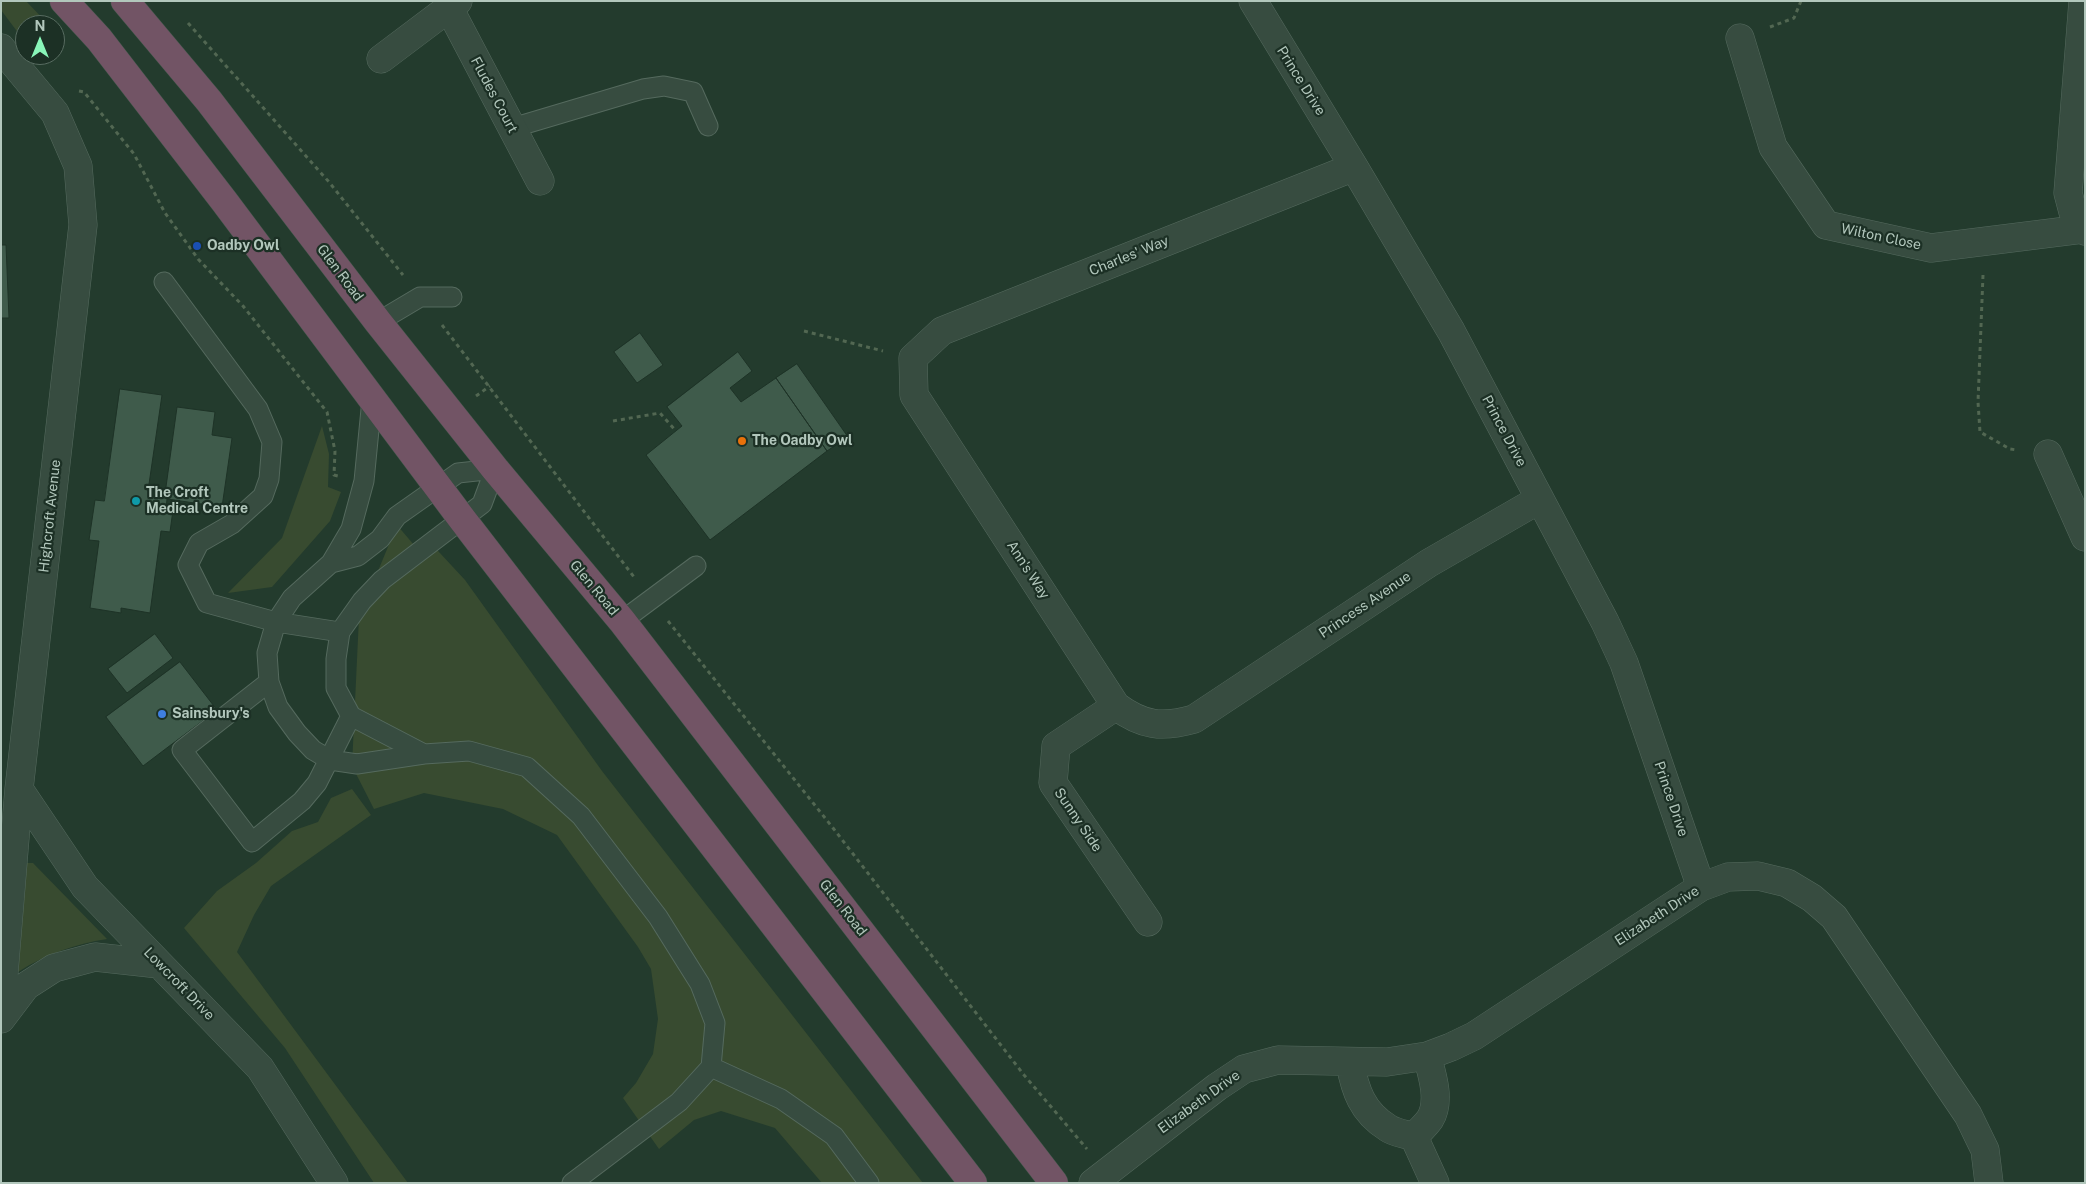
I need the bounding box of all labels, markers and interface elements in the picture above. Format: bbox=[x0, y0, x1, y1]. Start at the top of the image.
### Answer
north arrow bbox=[15, 15, 65, 65]
text: N bbox=[35, 18, 45, 34]
street label: Prince Drive bbox=[1273, 43, 1329, 119]
street label: Fludes Court bbox=[467, 54, 521, 136]
street label: Wilton Close bbox=[1839, 220, 1923, 254]
street label: Charles' Way bbox=[1087, 232, 1171, 280]
place label: Oadby Owl bbox=[207, 238, 280, 254]
marker: Oadby Owl bbox=[191, 240, 203, 252]
street label: Glen Road bbox=[313, 241, 367, 305]
street label: Prince Drive bbox=[1478, 392, 1530, 470]
place label: The Oadby Owl bbox=[752, 433, 853, 449]
marker: The Oadby Owl bbox=[736, 435, 748, 447]
street label: Highcroft Avenue bbox=[36, 459, 64, 573]
place label: The Croft Medical Centre bbox=[146, 485, 248, 518]
marker: The Croft Medical Centre bbox=[130, 495, 142, 507]
street label: Ann's Way bbox=[1003, 538, 1053, 602]
street label: Glen Road bbox=[566, 557, 622, 619]
street label: Princess Avenue bbox=[1316, 568, 1414, 642]
place label: Sainsbury's bbox=[172, 706, 250, 722]
marker: Sainsbury's bbox=[156, 708, 168, 720]
street label: Prince Drive bbox=[1650, 759, 1692, 839]
street label: Sunny Side bbox=[1050, 785, 1106, 855]
street label: Glen Road bbox=[816, 877, 870, 939]
street label: Elizabeth Drive bbox=[1612, 883, 1702, 949]
street label: Lowcroft Drive bbox=[140, 944, 218, 1024]
street label: Elizabeth Drive bbox=[1155, 1067, 1243, 1137]

